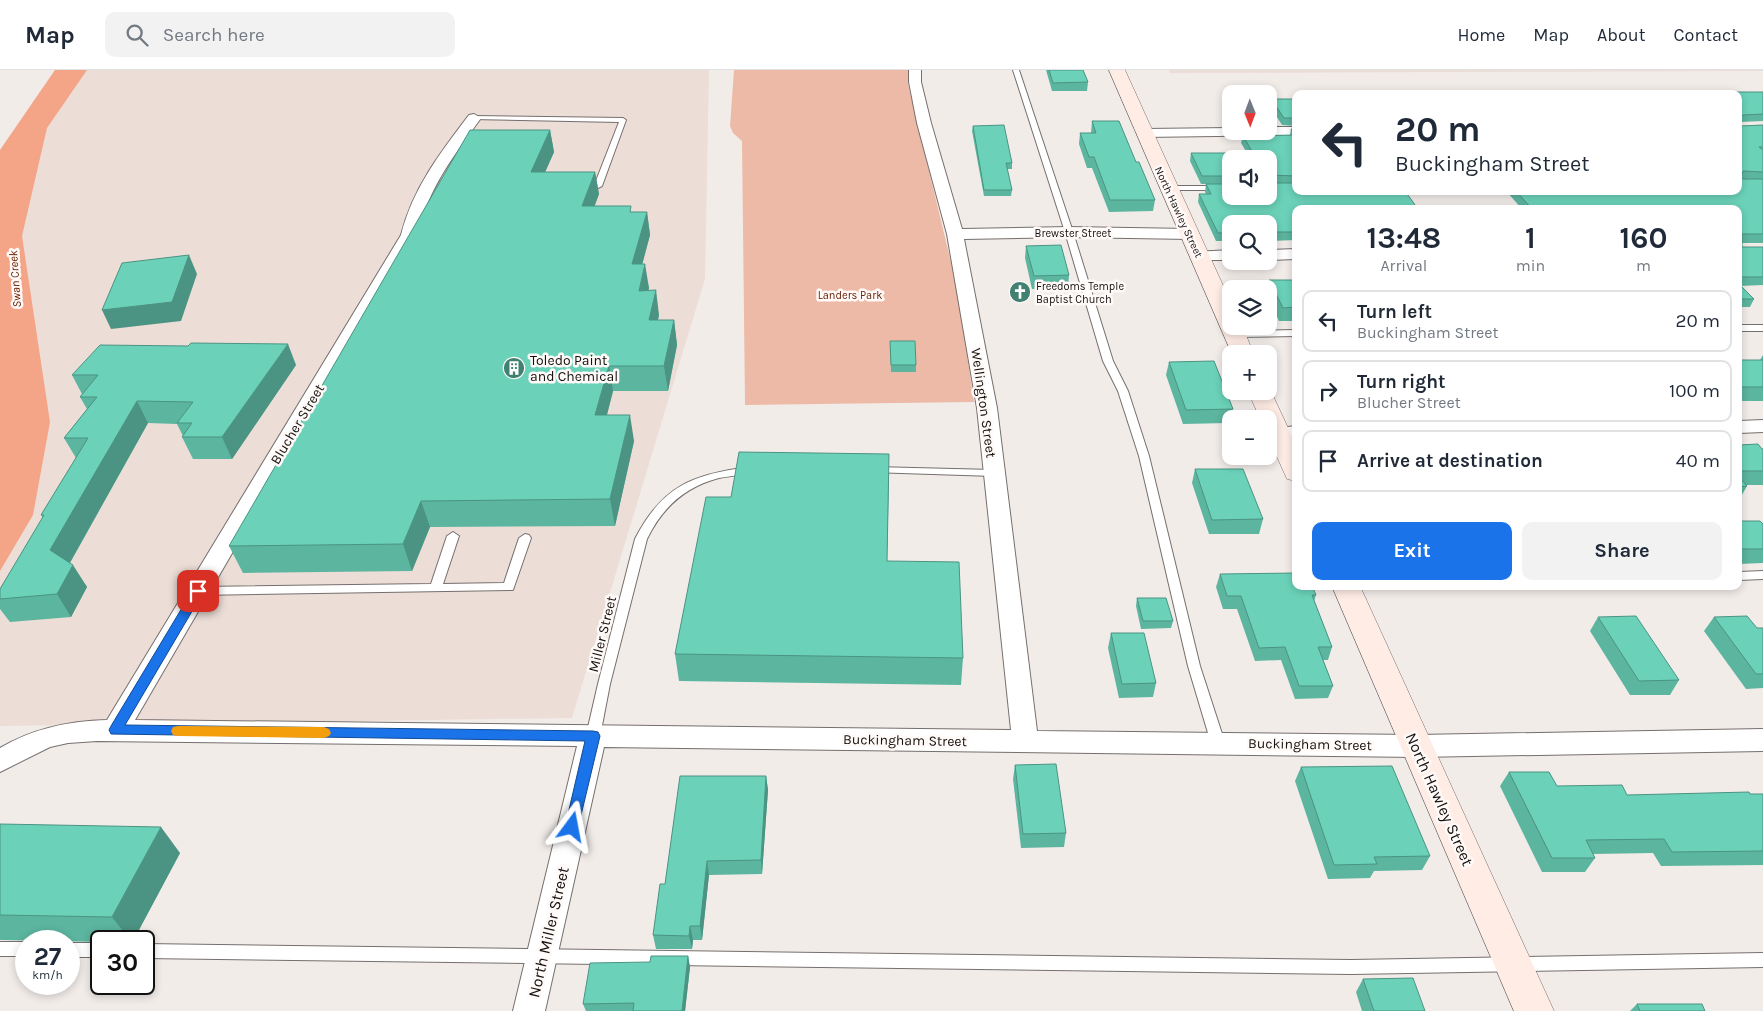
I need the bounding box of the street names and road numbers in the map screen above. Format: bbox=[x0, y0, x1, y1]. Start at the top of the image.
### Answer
street label: North Hawley Street bbox=[1152, 165, 1205, 260]
street label: Brewster Street bbox=[1035, 227, 1111, 240]
street label: Wellington Street bbox=[967, 347, 1000, 459]
street label: Blucher Street bbox=[267, 381, 328, 468]
street label: Miller Street bbox=[585, 594, 620, 674]
street label: North Hawley Street bbox=[1402, 730, 1477, 869]
street label: Buckingham Street bbox=[843, 731, 967, 750]
street label: Buckingham Street bbox=[1248, 735, 1372, 754]
street label: North Miller Street bbox=[524, 865, 573, 1000]

